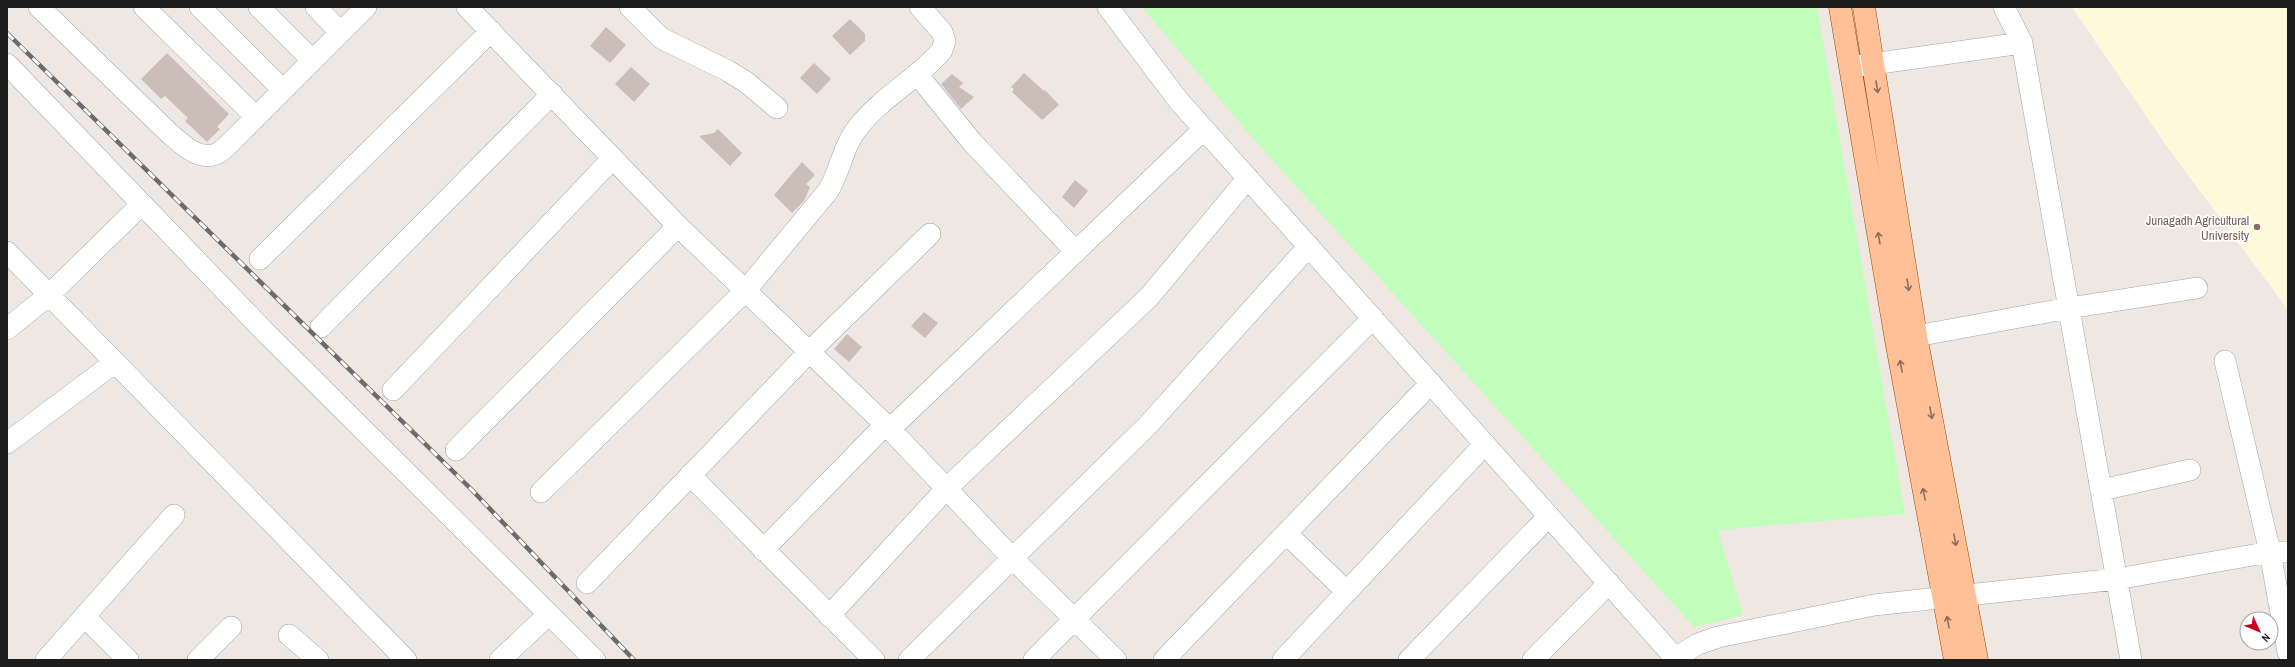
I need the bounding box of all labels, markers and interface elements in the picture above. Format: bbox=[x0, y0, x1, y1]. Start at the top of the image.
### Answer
one-way arrow bbox=[1873, 80, 1881, 93]
place label: Junagadh Agricultural University bbox=[2146, 212, 2250, 244]
marker: Junagadh Agricultural University bbox=[2252, 222, 2262, 232]
one-way arrow bbox=[1875, 232, 1883, 245]
one-way arrow bbox=[1904, 278, 1912, 291]
one-way arrow bbox=[1896, 360, 1904, 373]
one-way arrow bbox=[1927, 406, 1935, 419]
one-way arrow bbox=[1920, 488, 1928, 501]
one-way arrow bbox=[1951, 533, 1959, 546]
north arrow bbox=[2239, 611, 2279, 651]
one-way arrow bbox=[1944, 615, 1952, 628]
text: N bbox=[2259, 631, 2273, 645]

